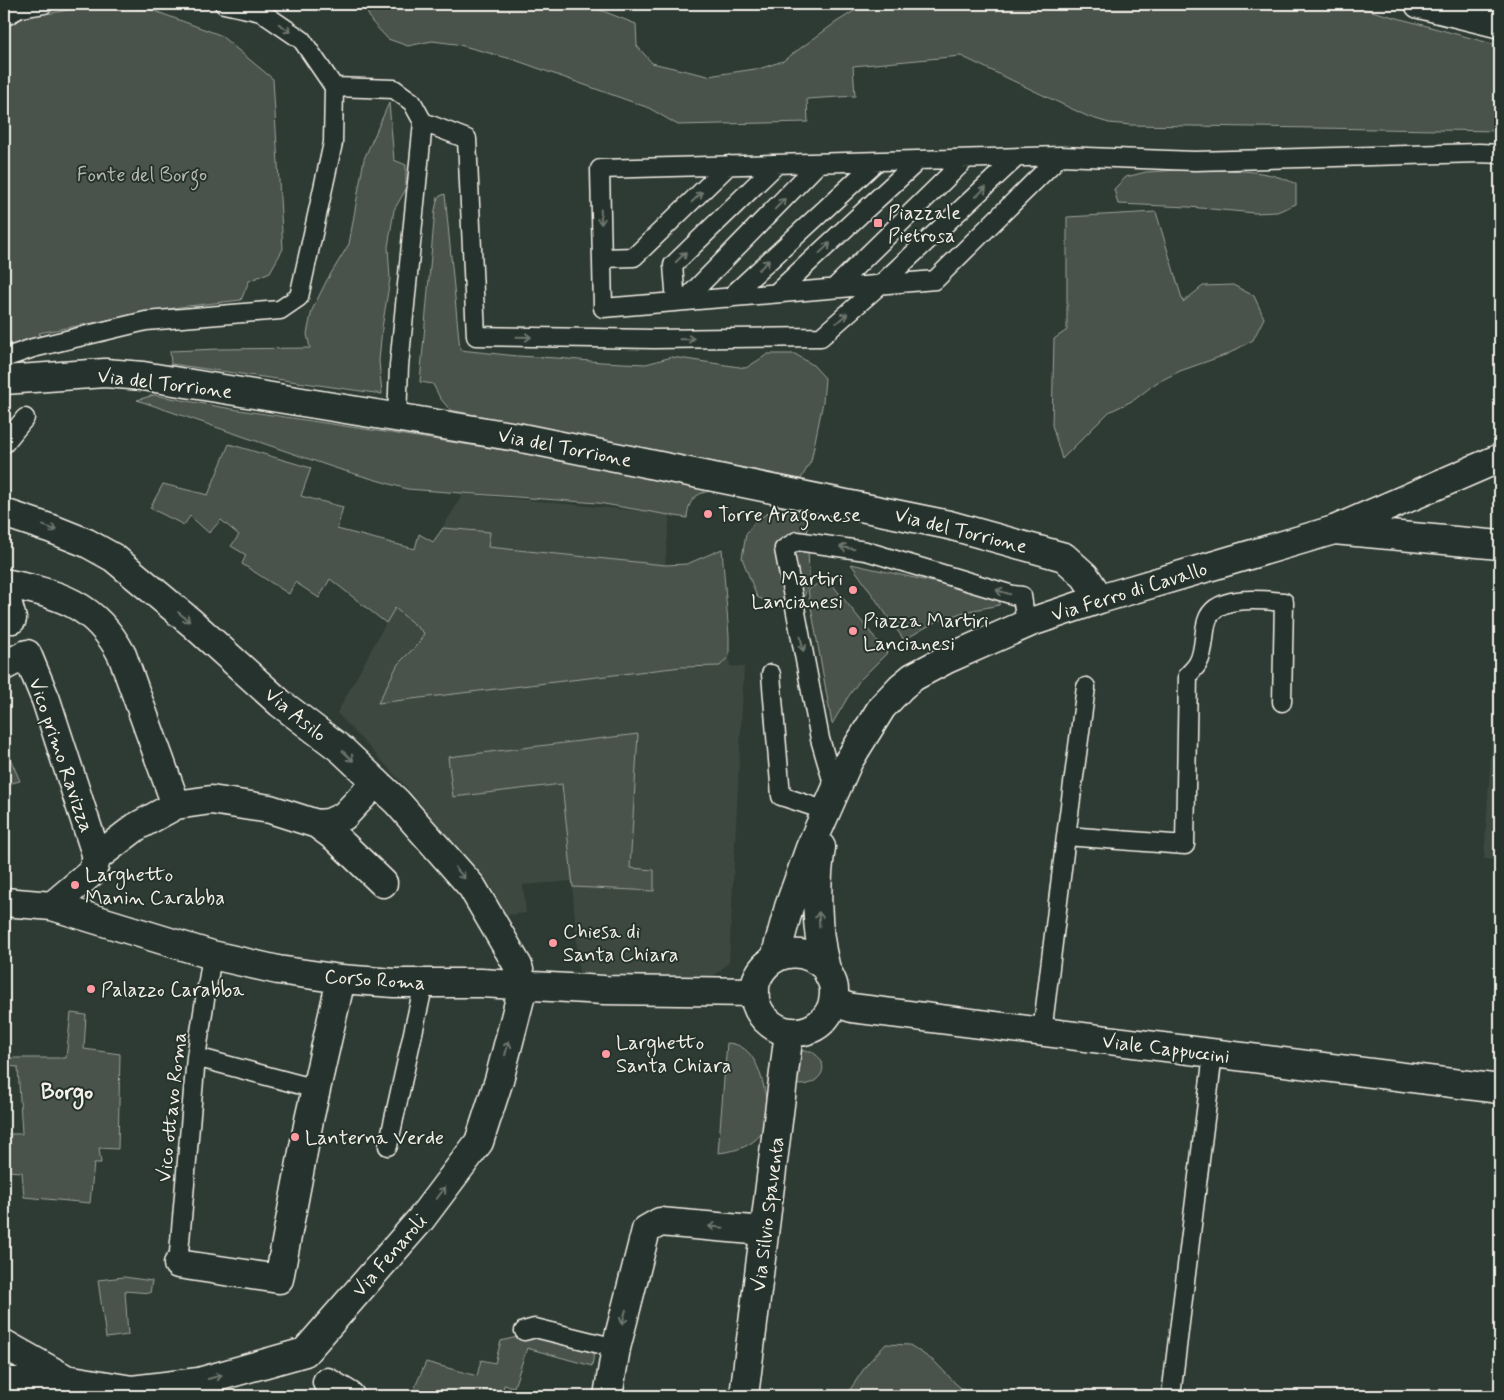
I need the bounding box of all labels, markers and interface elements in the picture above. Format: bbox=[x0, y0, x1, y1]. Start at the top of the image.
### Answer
one-way arrow bbox=[277, 23, 291, 33]
park label: Fonte del Borgo bbox=[77, 162, 207, 191]
one-way arrow bbox=[974, 186, 987, 197]
one-way arrow bbox=[690, 191, 703, 203]
one-way arrow bbox=[773, 198, 785, 210]
place label: Piazzale Pietrosa bbox=[888, 200, 961, 250]
one-way arrow bbox=[597, 209, 606, 225]
marker: Piazzale Pietrosa bbox=[872, 217, 884, 229]
one-way arrow bbox=[819, 242, 831, 254]
one-way arrow bbox=[675, 251, 687, 263]
one-way arrow bbox=[758, 259, 771, 270]
one-way arrow bbox=[836, 313, 849, 324]
one-way arrow bbox=[516, 332, 532, 342]
one-way arrow bbox=[678, 334, 695, 344]
street label: Via del Torrione bbox=[96, 363, 234, 406]
street label: Via del Torrione bbox=[495, 422, 634, 475]
place label: Torre Aragonese bbox=[718, 502, 861, 531]
street label: Via del Torrione bbox=[891, 502, 1030, 561]
marker: Torre Aragonese bbox=[702, 508, 714, 520]
one-way arrow bbox=[42, 524, 57, 533]
one-way arrow bbox=[839, 543, 855, 553]
street label: Via Ferro di Cavallo bbox=[1048, 556, 1211, 629]
place label: Martiri Lancianesi bbox=[751, 566, 843, 616]
marker: Martiri Lancianesi bbox=[847, 584, 859, 596]
one-way arrow bbox=[995, 586, 1011, 596]
place label: Piazza Martiri Lancianesi bbox=[863, 608, 988, 658]
one-way arrow bbox=[178, 611, 191, 622]
marker: Piazza Martiri Lancianesi bbox=[847, 625, 859, 637]
one-way arrow bbox=[798, 636, 807, 652]
street label: Vico primo Ravizza bbox=[21, 675, 100, 836]
street label: Via Asilo bbox=[258, 682, 332, 749]
one-way arrow bbox=[342, 750, 354, 762]
place label: Larghetto Manin Carabba bbox=[85, 862, 225, 912]
one-way arrow bbox=[455, 867, 466, 880]
marker: Larghetto Manin Carabba bbox=[69, 879, 81, 891]
one-way arrow bbox=[814, 911, 823, 927]
place label: Chiesa di Santa Chiara bbox=[563, 919, 679, 969]
marker: Chiesa di Santa Chiara bbox=[547, 937, 559, 949]
street label: Corso Roma bbox=[323, 963, 426, 997]
place label: Palazzo Carabba bbox=[101, 977, 245, 1004]
marker: Palazzo Carabba bbox=[85, 983, 97, 995]
street label: Viale Cappuccini bbox=[1100, 1028, 1231, 1071]
place label: Larghetto Santa Chiara bbox=[616, 1030, 732, 1080]
street label: Vico ottavo Roma bbox=[151, 1031, 194, 1183]
one-way arrow bbox=[503, 1040, 513, 1056]
marker: Larghetto Santa Chiara bbox=[600, 1048, 612, 1060]
district label: Borgo bbox=[41, 1079, 93, 1110]
place label: Lanterna Verde bbox=[305, 1125, 444, 1152]
marker: Lanterna Verde bbox=[289, 1131, 301, 1143]
street label: Via Silvio Spaventa bbox=[746, 1135, 791, 1293]
one-way arrow bbox=[435, 1187, 446, 1200]
street label: Via Fenaroli bbox=[347, 1209, 434, 1303]
one-way arrow bbox=[708, 1222, 724, 1232]
one-way arrow bbox=[618, 1309, 628, 1325]
one-way arrow bbox=[206, 1372, 222, 1382]

